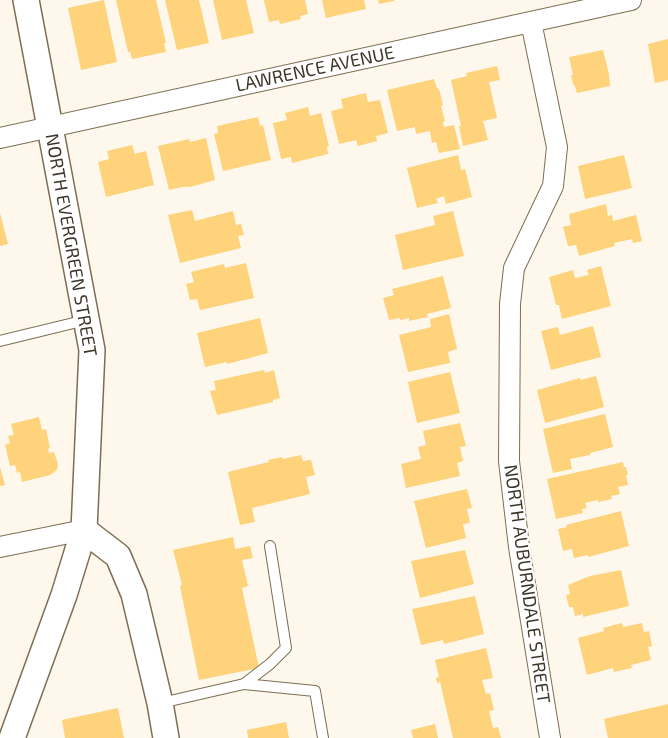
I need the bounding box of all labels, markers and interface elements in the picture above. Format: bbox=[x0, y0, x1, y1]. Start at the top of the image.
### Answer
street label: LAWRENCE AVENUE bbox=[234, 42, 396, 96]
street label: NORTH EVERGREEN STREET bbox=[41, 132, 101, 358]
street label: NORTH AUBURNDALE STREET bbox=[500, 463, 554, 705]

